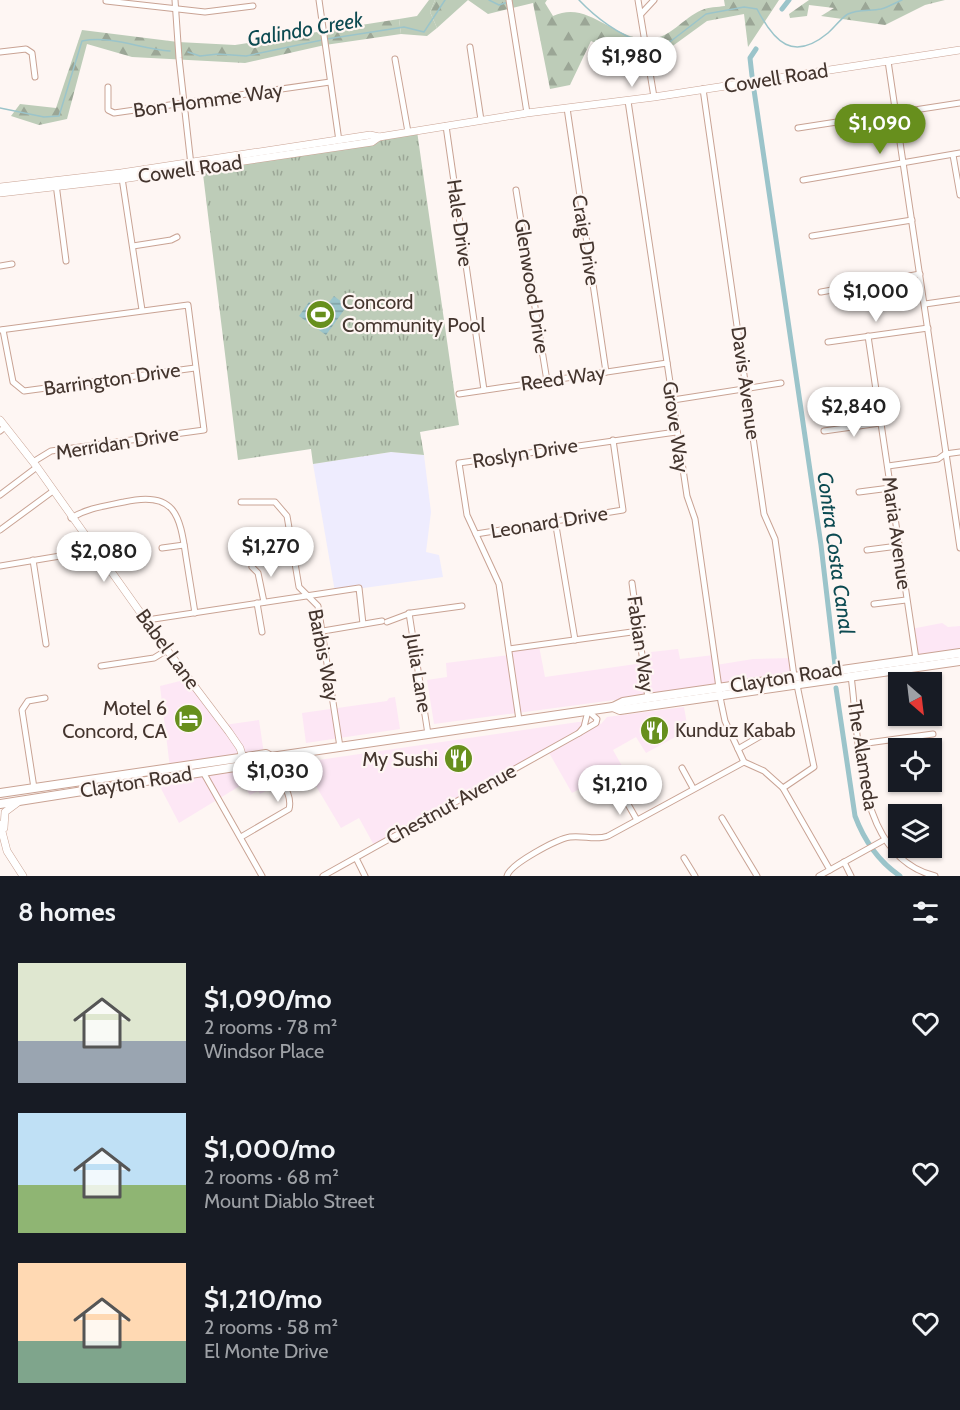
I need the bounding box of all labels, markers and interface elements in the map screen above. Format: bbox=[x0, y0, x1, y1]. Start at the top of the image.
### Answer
water label: Galindo Creek bbox=[245, 6, 366, 51]
pin: $1,980 bbox=[583, 37, 681, 88]
text: $1,980 bbox=[602, 44, 662, 68]
street label: Cowell Road bbox=[722, 58, 830, 98]
street label: Bon Homme Way bbox=[132, 78, 284, 122]
pin: $1,090 bbox=[831, 104, 929, 155]
text: $1,090 bbox=[849, 111, 911, 135]
street label: Cowell Road bbox=[136, 150, 244, 188]
street label: Hale Drive bbox=[442, 178, 478, 268]
street label: Craig Drive bbox=[567, 193, 605, 287]
street label: Glenwood Drive bbox=[510, 217, 554, 355]
pin: $1,000 bbox=[827, 272, 925, 323]
text: $1,000 bbox=[843, 279, 909, 303]
place label: Concord Community Pool bbox=[342, 290, 486, 337]
sports icon: Concord Community Pool bbox=[305, 298, 337, 330]
street label: Davis Avenue bbox=[726, 325, 766, 441]
street label: Barrington Drive bbox=[42, 358, 182, 400]
street label: Reed Way bbox=[519, 360, 607, 396]
street label: Grove Way bbox=[658, 380, 694, 474]
pin: $2,840 bbox=[805, 387, 903, 438]
text: $2,840 bbox=[821, 394, 887, 418]
street label: Merridan Drive bbox=[54, 421, 180, 465]
street label: Roslyn Drive bbox=[471, 433, 579, 473]
water label: Contra Costa Canal bbox=[812, 470, 860, 636]
street label: Maria Avenue bbox=[877, 475, 917, 591]
street label: Leonard Drive bbox=[489, 501, 609, 543]
pin: $1,270 bbox=[222, 527, 320, 578]
pin: $2,080 bbox=[55, 532, 153, 583]
text: $1,270 bbox=[242, 534, 300, 558]
text: $2,080 bbox=[71, 539, 137, 563]
street label: Fabian Way bbox=[622, 594, 660, 694]
street label: Babel Lane bbox=[131, 604, 205, 694]
street label: Barbis Way bbox=[303, 607, 345, 703]
street label: Julia Lane bbox=[401, 631, 437, 714]
street label: Clayton Road bbox=[728, 656, 844, 698]
north arrow bbox=[888, 672, 942, 726]
map controls bbox=[888, 672, 942, 858]
place label: Motel 6 Concord, CA bbox=[62, 696, 168, 743]
street label: The Alameda bbox=[842, 698, 884, 812]
hotel icon: Motel 6 Concord, CA bbox=[172, 703, 204, 735]
restaurant icon: Kunduz Kabab bbox=[638, 714, 670, 746]
place label: Kunduz Kabab bbox=[675, 718, 796, 742]
button: locate bbox=[888, 738, 942, 792]
restaurant icon: My Sushi bbox=[443, 743, 475, 775]
place label: My Sushi bbox=[362, 747, 438, 771]
pin: $1,030 bbox=[229, 752, 327, 803]
street label: Chestnut Avenue bbox=[382, 758, 520, 850]
text: $1,030 bbox=[247, 759, 309, 783]
street label: Clayton Road bbox=[78, 761, 194, 803]
pin: $1,210 bbox=[571, 765, 669, 816]
text: $1,210 bbox=[592, 772, 648, 796]
button: layers bbox=[888, 804, 942, 858]
text: 8 homes bbox=[18, 896, 116, 928]
icon: filters bbox=[909, 896, 942, 929]
text: $1,090/mo bbox=[204, 983, 332, 1015]
icon: home bbox=[66, 987, 138, 1059]
icon: heart bbox=[909, 1007, 942, 1040]
text: 2 rooms · 78 m² bbox=[204, 1015, 337, 1039]
text: Windsor Place bbox=[204, 1039, 324, 1063]
text: $1,000/mo bbox=[204, 1133, 335, 1165]
icon: home bbox=[66, 1137, 138, 1209]
icon: heart bbox=[909, 1157, 942, 1190]
text: 2 rooms · 68 m² bbox=[204, 1165, 339, 1189]
text: Mount Diablo Street bbox=[204, 1189, 375, 1213]
text: $1,210/mo bbox=[204, 1283, 322, 1315]
icon: home bbox=[66, 1287, 138, 1359]
icon: heart bbox=[909, 1307, 942, 1340]
text: 2 rooms · 58 m² bbox=[204, 1315, 338, 1339]
text: El Monte Drive bbox=[204, 1339, 329, 1363]

